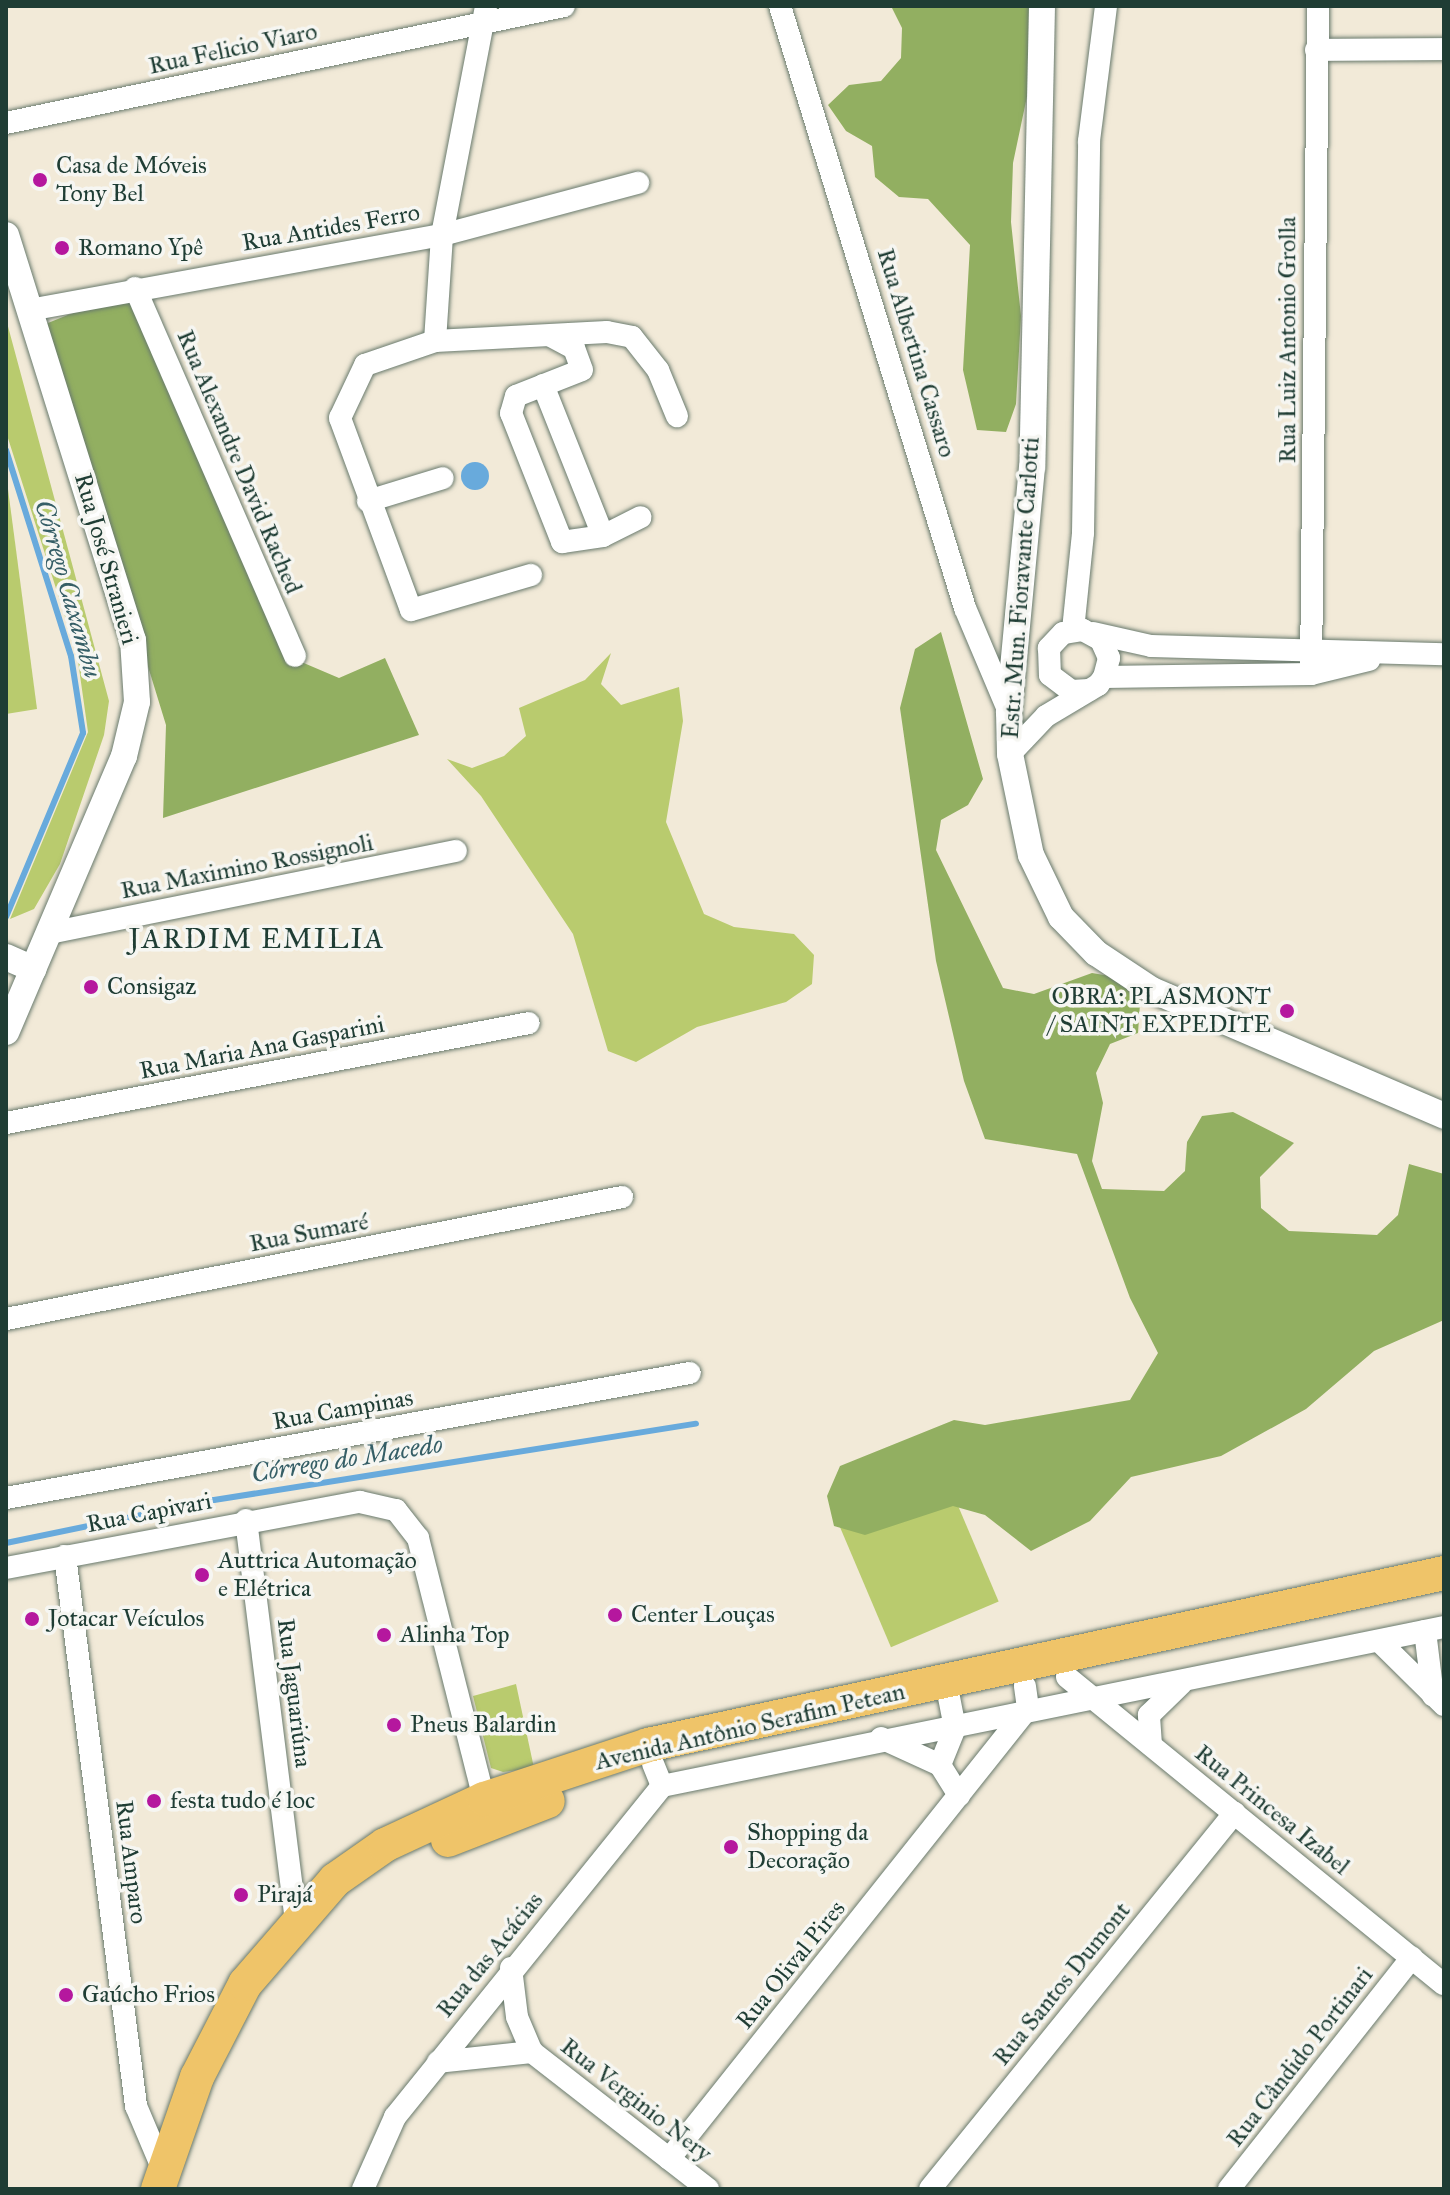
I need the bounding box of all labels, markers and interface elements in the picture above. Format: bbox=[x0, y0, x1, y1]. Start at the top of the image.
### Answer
street label: Rua Felicio Viaro bbox=[146, 17, 320, 81]
place label: Casa de Móveis Tony Bel bbox=[56, 152, 207, 208]
marker: Casa de Móveis Tony Bel bbox=[31, 171, 49, 189]
street label: Rua Antides Ferro bbox=[240, 198, 422, 258]
street label: Rua Luiz Antonio Grolla bbox=[1274, 217, 1302, 463]
place label: Romano Ypê bbox=[78, 234, 203, 262]
marker: Romano Ypê bbox=[53, 239, 71, 257]
street label: Rua Albertina Cassaro bbox=[871, 245, 961, 461]
street label: Rua Alexandre David Rached bbox=[170, 326, 308, 598]
street label: Estr. Mun. Fioravante Carlotti bbox=[996, 436, 1046, 740]
street label: Rua José Stranieri bbox=[68, 470, 144, 648]
water label: Córrego Caxambu bbox=[28, 496, 108, 682]
street label: Rua Maximino Rossignoli bbox=[118, 828, 376, 906]
district label: JARDIM EMILIA bbox=[129, 922, 385, 956]
place label: Consigaz bbox=[107, 973, 196, 1001]
marker: Consigaz bbox=[82, 978, 100, 996]
place label: OBRA: PLASMONT / SAINT EXPEDITE bbox=[1048, 983, 1271, 1039]
marker: OBRA: PLASMONT / SAINT EXPEDITE bbox=[1278, 1002, 1296, 1020]
street label: Rua Maria Ana Gasparini bbox=[137, 1010, 387, 1086]
street label: Rua Sumaré bbox=[247, 1207, 371, 1259]
street label: Rua Campinas bbox=[271, 1383, 415, 1437]
water label: Córrego do Macedo bbox=[249, 1428, 445, 1490]
street label: Rua Capivari bbox=[84, 1487, 214, 1539]
place label: Auttrica Automação e Elétrica bbox=[218, 1547, 417, 1603]
marker: Auttrica Automação e Elétrica bbox=[193, 1566, 211, 1584]
place label: Center Louças bbox=[631, 1601, 775, 1629]
place label: Jotacar Veículos bbox=[48, 1605, 204, 1633]
marker: Center Louças bbox=[606, 1606, 624, 1624]
marker: Jotacar Veículos bbox=[23, 1610, 41, 1628]
street label: Rua Jaguariúna bbox=[271, 1617, 317, 1769]
place label: Alinha Top bbox=[400, 1621, 510, 1649]
marker: Alinha Top bbox=[375, 1626, 393, 1644]
street label: Avenida Antônio Serafim Petean bbox=[592, 1677, 908, 1777]
place label: Pneus Balardin bbox=[410, 1711, 556, 1739]
marker: Pneus Balardin bbox=[385, 1716, 403, 1734]
street label: Rua Princesa Izabel bbox=[1189, 1739, 1355, 1881]
place label: festa tudo é loc bbox=[170, 1787, 315, 1815]
marker: festa tudo é loc bbox=[145, 1792, 163, 1810]
street label: Rua Amparo bbox=[109, 1799, 153, 1925]
place label: Shopping da Decoração bbox=[747, 1819, 868, 1875]
marker: Shopping da Decoração bbox=[722, 1838, 740, 1856]
place label: Pirajá bbox=[257, 1881, 312, 1909]
marker: Pirajá bbox=[232, 1886, 250, 1904]
street label: Rua das Acácias bbox=[431, 1887, 549, 2023]
street label: Rua Olival Pires bbox=[730, 1895, 852, 2035]
street label: Rua Santos Dumont bbox=[987, 1897, 1137, 2071]
street label: Rua Cândido Portinari bbox=[1221, 1961, 1379, 2153]
place label: Gaúcho Frios bbox=[82, 1981, 215, 2009]
marker: Gaúcho Frios bbox=[57, 1986, 75, 2004]
street label: Rua Verginio Nery bbox=[555, 2032, 717, 2168]

